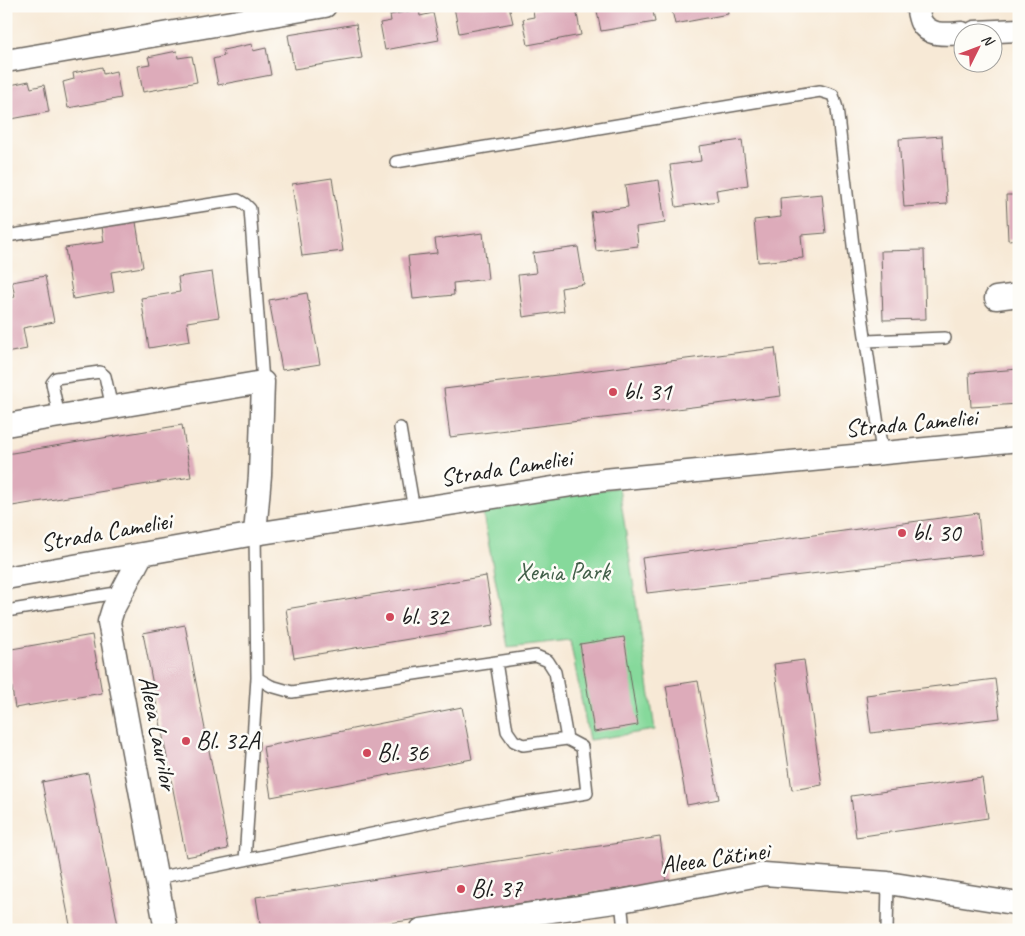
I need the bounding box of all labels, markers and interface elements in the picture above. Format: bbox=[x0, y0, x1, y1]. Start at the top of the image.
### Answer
north arrow bbox=[952, 22, 1002, 72]
text: N bbox=[978, 31, 998, 50]
place label: bl. 31 bbox=[623, 376, 673, 408]
marker: bl. 31 bbox=[607, 386, 619, 398]
street label: Strada Cameliei bbox=[844, 401, 982, 445]
street label: Strada Cameliei bbox=[438, 441, 577, 494]
street label: Strada Cameliei bbox=[38, 504, 177, 559]
place label: bl. 30 bbox=[912, 517, 962, 549]
marker: bl. 30 bbox=[896, 527, 908, 539]
park label: Xenia Park bbox=[516, 556, 611, 588]
place label: bl. 32 bbox=[400, 601, 450, 633]
marker: bl. 32 bbox=[384, 611, 396, 623]
street label: Aleea Laurilor bbox=[131, 673, 185, 795]
place label: Bl. 32A bbox=[196, 725, 261, 757]
marker: Bl. 32A bbox=[180, 735, 192, 747]
place label: Bl. 36 bbox=[377, 737, 429, 769]
marker: Bl. 36 bbox=[361, 747, 373, 759]
street label: Aleea Cătinei bbox=[659, 834, 775, 881]
place label: Bl. 37 bbox=[471, 873, 524, 905]
marker: Bl. 37 bbox=[455, 883, 467, 895]

